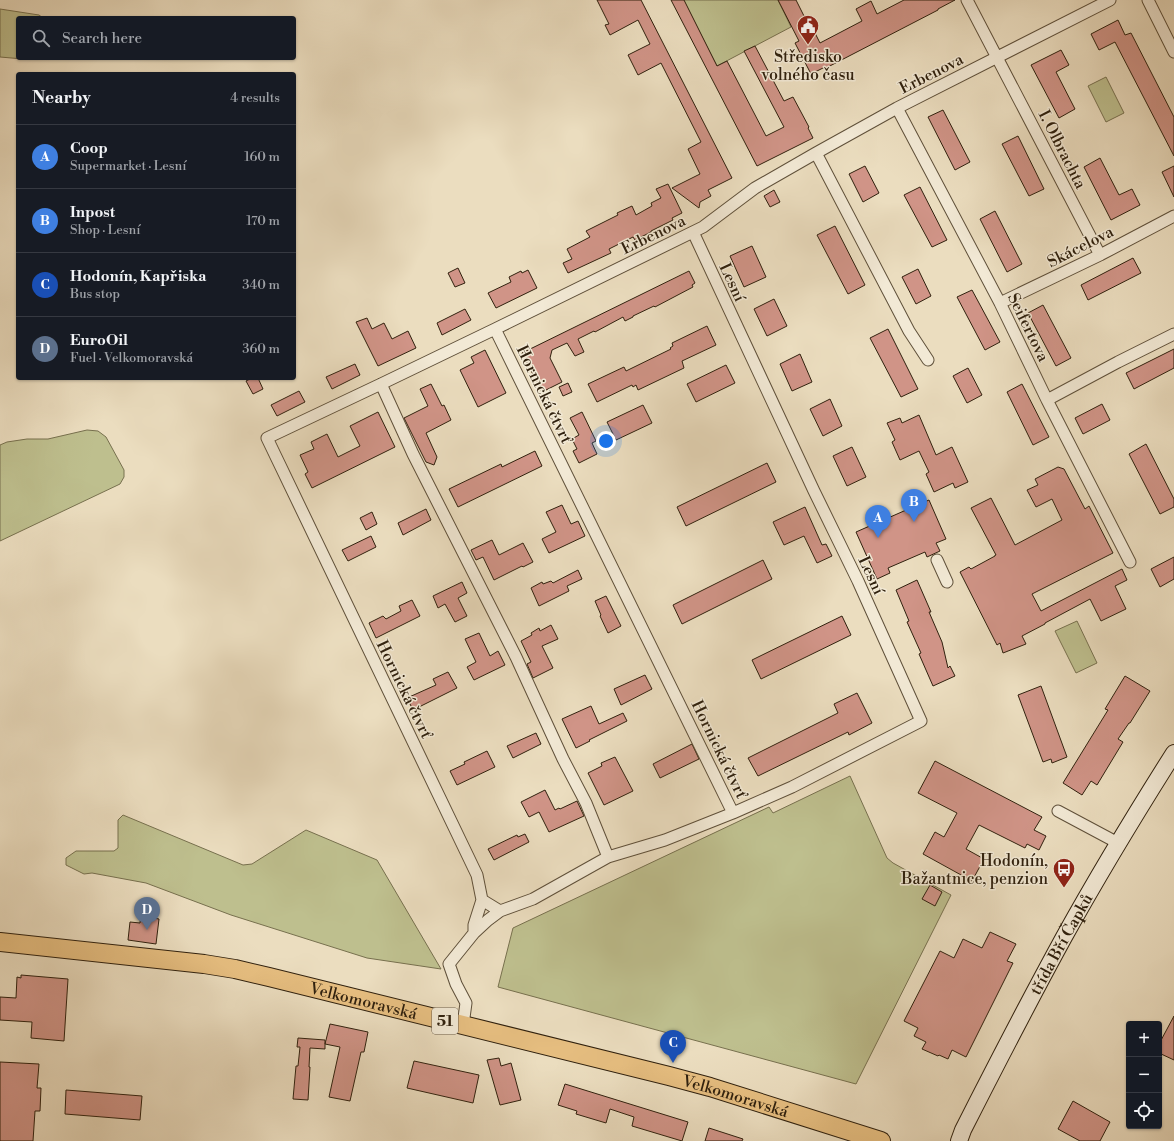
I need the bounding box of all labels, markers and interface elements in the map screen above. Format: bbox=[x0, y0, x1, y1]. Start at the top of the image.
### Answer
public building icon: Středisko volného času bbox=[795, 13, 821, 46]
search box bbox=[16, 16, 296, 60]
icon: search bbox=[30, 27, 52, 49]
text: Search here bbox=[62, 29, 142, 48]
place label: Středisko volného času bbox=[760, 47, 855, 85]
street label: Erbenova bbox=[896, 49, 968, 99]
text: Nearby bbox=[32, 87, 91, 109]
text: 4 results bbox=[230, 90, 280, 106]
street label: I. Olbrachta bbox=[1034, 107, 1091, 193]
text: Coop bbox=[70, 139, 108, 158]
text: A bbox=[40, 149, 50, 165]
text: 160 m bbox=[244, 149, 280, 165]
text: Supermarket · Lesní bbox=[70, 158, 187, 174]
text: Inpost bbox=[70, 203, 115, 222]
street label: Erbenova bbox=[618, 210, 690, 259]
text: B bbox=[40, 213, 50, 229]
text: 170 m bbox=[246, 213, 280, 229]
street label: Skácelova bbox=[1044, 221, 1118, 272]
text: Shop · Lesní bbox=[70, 222, 140, 238]
street label: Lesní bbox=[714, 260, 750, 306]
text: Hodonín, Kapřiska bbox=[70, 267, 206, 286]
text: C bbox=[40, 277, 50, 293]
text: 340 m bbox=[242, 277, 280, 293]
text: Bus stop bbox=[70, 286, 120, 302]
street label: Seifertova bbox=[1003, 290, 1054, 366]
text: EuroOil bbox=[70, 331, 128, 350]
text: D bbox=[40, 341, 50, 357]
text: 360 m bbox=[242, 341, 280, 357]
street label: Hornická čtvrť bbox=[512, 342, 577, 448]
text: Fuel · Velkomoravská bbox=[70, 350, 193, 366]
your location bbox=[596, 431, 616, 451]
pin: B bbox=[901, 489, 927, 522]
pin: A bbox=[865, 505, 891, 538]
street label: Lesní bbox=[853, 553, 889, 599]
street label: Hornická čtvrť bbox=[372, 637, 437, 743]
street label: Hornická čtvrť bbox=[687, 697, 752, 803]
place label: Hodonín, Bažantnice, penzion bbox=[900, 851, 1048, 889]
bus stop icon: Hodonín, Bažantnice, penzion bbox=[1051, 856, 1077, 889]
street label: třída Bří Čapků bbox=[1026, 890, 1097, 998]
pin: D bbox=[134, 897, 160, 930]
street label: Velkomoravská bbox=[307, 978, 420, 1025]
road number: 51 bbox=[432, 1008, 458, 1034]
map controls bbox=[1126, 1021, 1162, 1129]
button: + bbox=[1126, 1021, 1162, 1057]
pin: C bbox=[660, 1030, 686, 1063]
button: − bbox=[1126, 1057, 1162, 1093]
street label: Velkomoravská bbox=[679, 1071, 792, 1122]
button: locate bbox=[1126, 1093, 1162, 1129]

